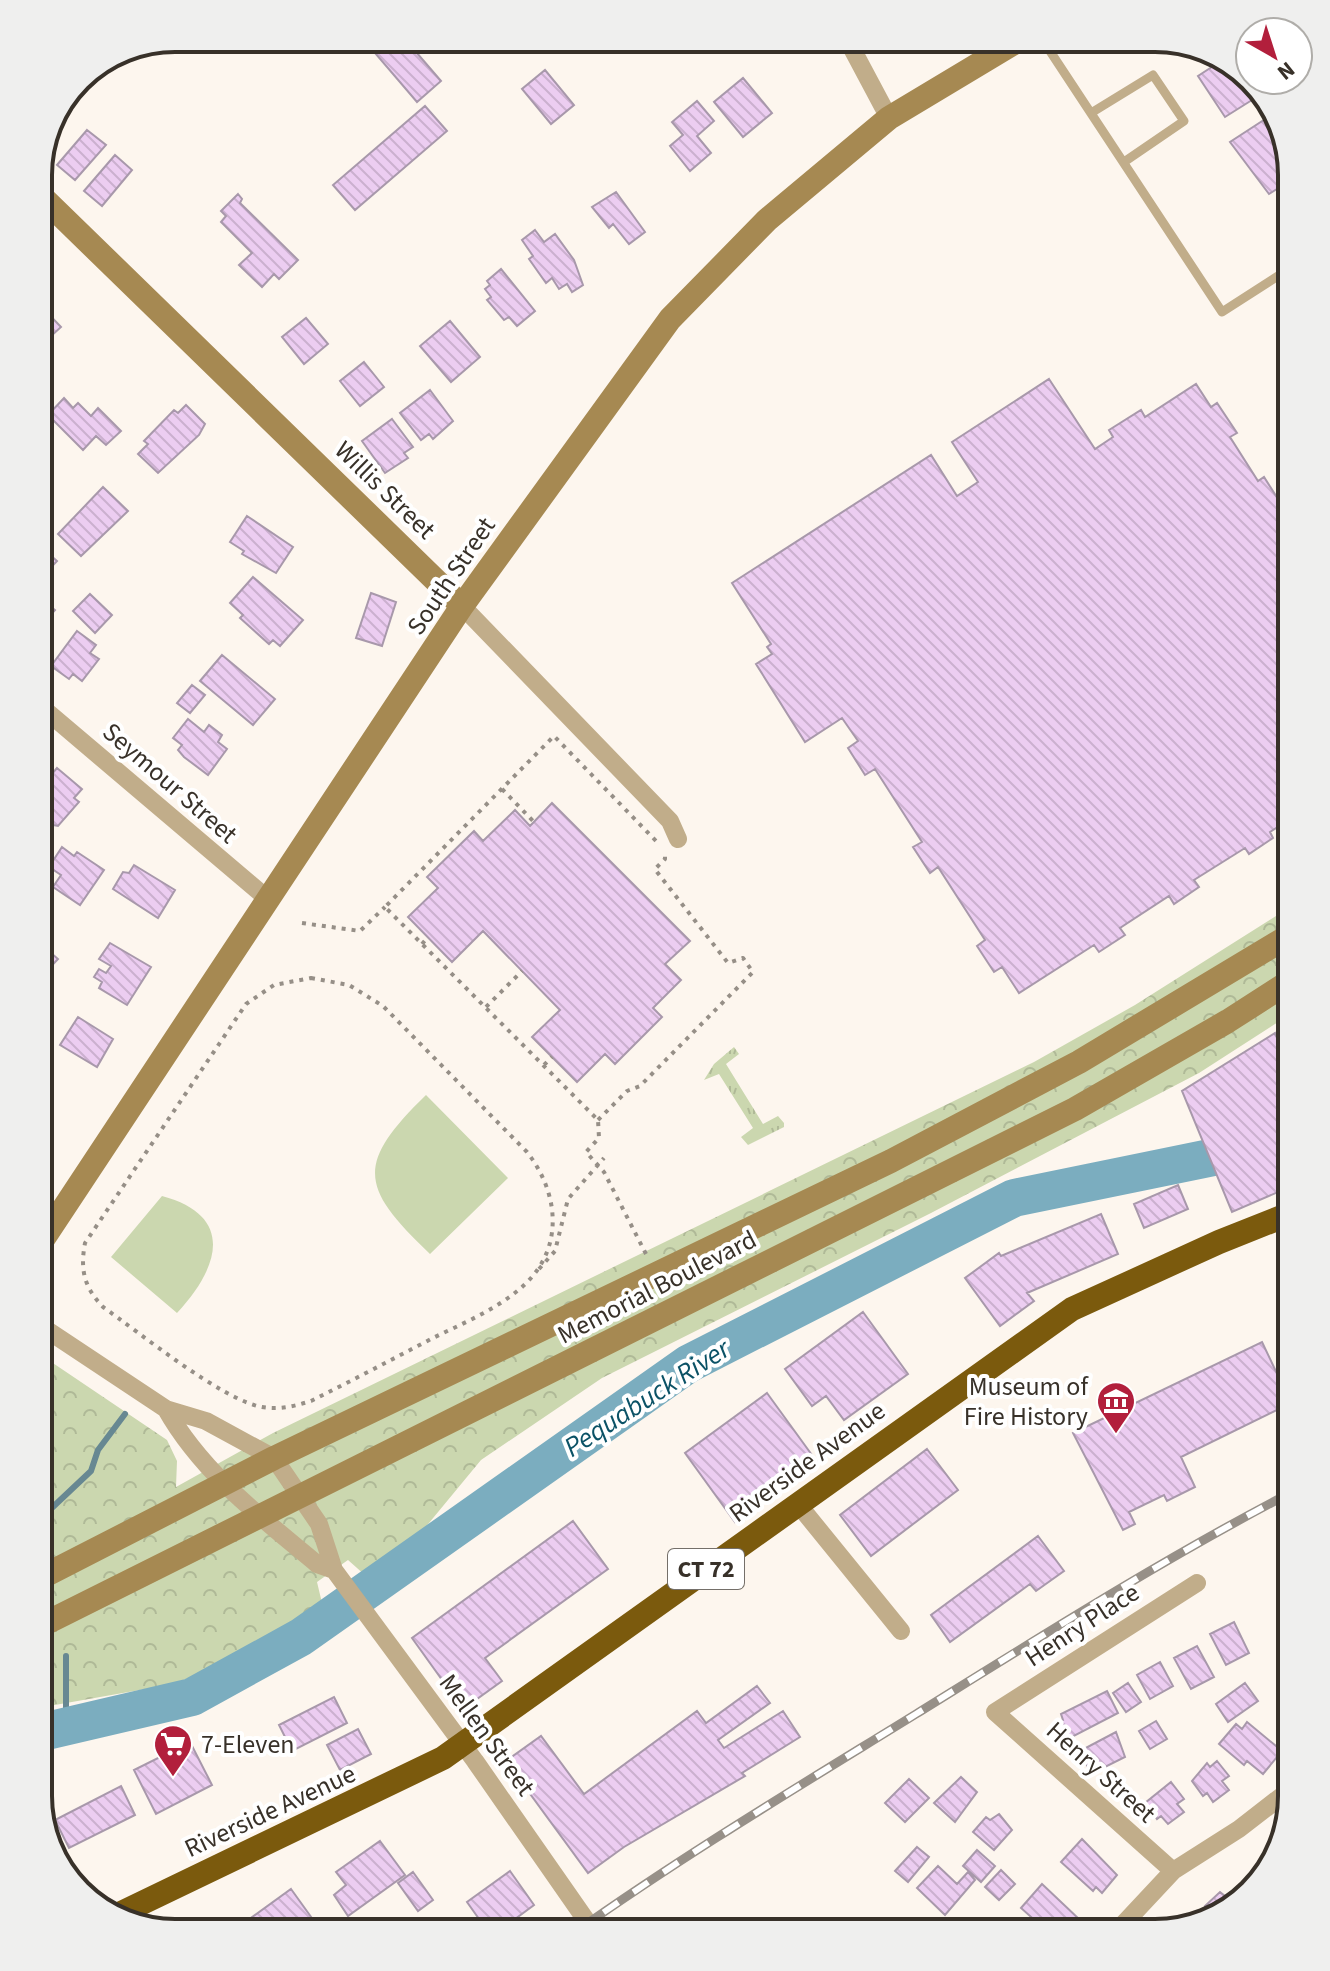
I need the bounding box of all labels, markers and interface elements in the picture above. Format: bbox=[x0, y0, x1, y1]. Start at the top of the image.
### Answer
north arrow bbox=[1234, 16, 1314, 96]
text: N bbox=[1270, 54, 1302, 88]
street label: Willis Street bbox=[326, 432, 444, 548]
street label: South Street bbox=[398, 509, 504, 642]
street label: Seymour Street bbox=[94, 714, 246, 852]
street label: Memorial Boulevard bbox=[551, 1221, 763, 1353]
water label: Pequabuck River bbox=[556, 1328, 739, 1467]
place label: Museum of Fire History bbox=[964, 1368, 1089, 1435]
museum icon: Museum of Fire History bbox=[1095, 1380, 1137, 1435]
street label: Riverside Avenue bbox=[721, 1393, 893, 1531]
road number: CT 72 bbox=[668, 1549, 744, 1589]
street label: Henry Place bbox=[1018, 1574, 1146, 1676]
street label: Mellen Street bbox=[430, 1666, 544, 1804]
street label: Henry Street bbox=[1038, 1713, 1164, 1831]
supermarket icon: 7-Eleven bbox=[152, 1723, 194, 1778]
place label: 7-Eleven bbox=[201, 1726, 295, 1763]
street label: Riverside Avenue bbox=[178, 1755, 362, 1867]

